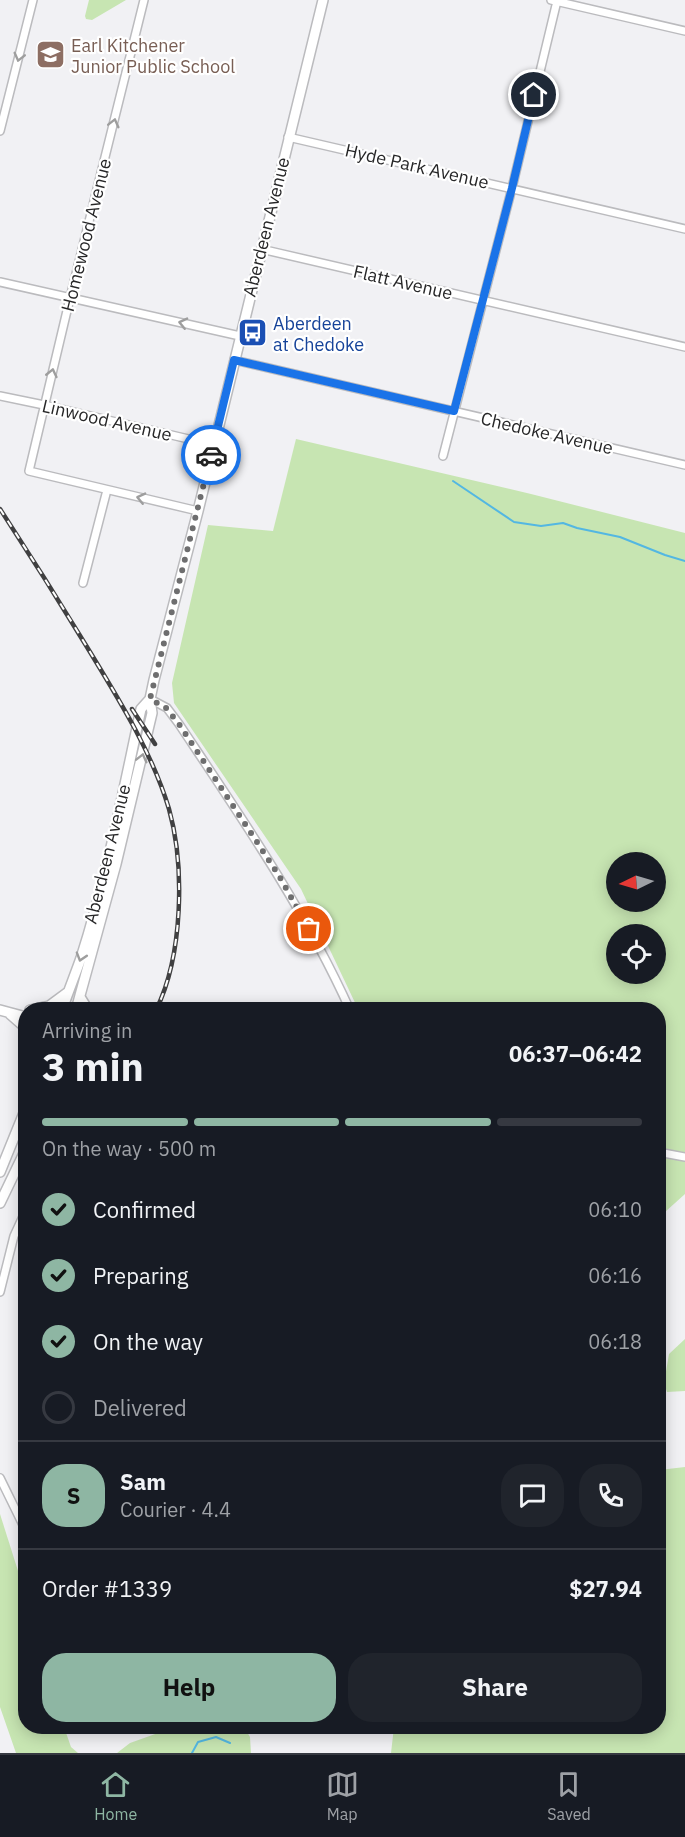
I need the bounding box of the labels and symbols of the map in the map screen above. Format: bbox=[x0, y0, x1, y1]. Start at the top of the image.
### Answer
place label: Earl Kitchener Junior Public School bbox=[71, 34, 235, 78]
school or university icon: Earl Kitchener Junior Public School bbox=[34, 39, 66, 71]
one-way arrow bbox=[13, 52, 26, 62]
pin bbox=[508, 69, 559, 120]
one-way arrow bbox=[106, 118, 119, 128]
street label: Hyde Park Avenue bbox=[343, 138, 491, 194]
street label: Aberdeen Avenue bbox=[238, 155, 295, 299]
street label: Homewood Avenue bbox=[56, 156, 116, 314]
street label: Flatt Avenue bbox=[351, 259, 455, 305]
place label: Aberdeen at Chedoke bbox=[273, 312, 364, 356]
bus stop icon: Aberdeen at Chedoke bbox=[236, 317, 268, 349]
one-way arrow bbox=[178, 318, 188, 331]
one-way arrow bbox=[45, 368, 58, 378]
street label: Linwood Avenue bbox=[40, 394, 174, 446]
street label: Chedoke Avenue bbox=[479, 407, 616, 459]
courier bbox=[181, 425, 241, 485]
one-way arrow bbox=[136, 493, 146, 506]
one-way arrow bbox=[134, 753, 147, 763]
street label: Aberdeen Avenue bbox=[79, 782, 136, 926]
north arrow bbox=[606, 852, 666, 912]
pin bbox=[283, 903, 334, 954]
one-way arrow bbox=[76, 951, 88, 962]

